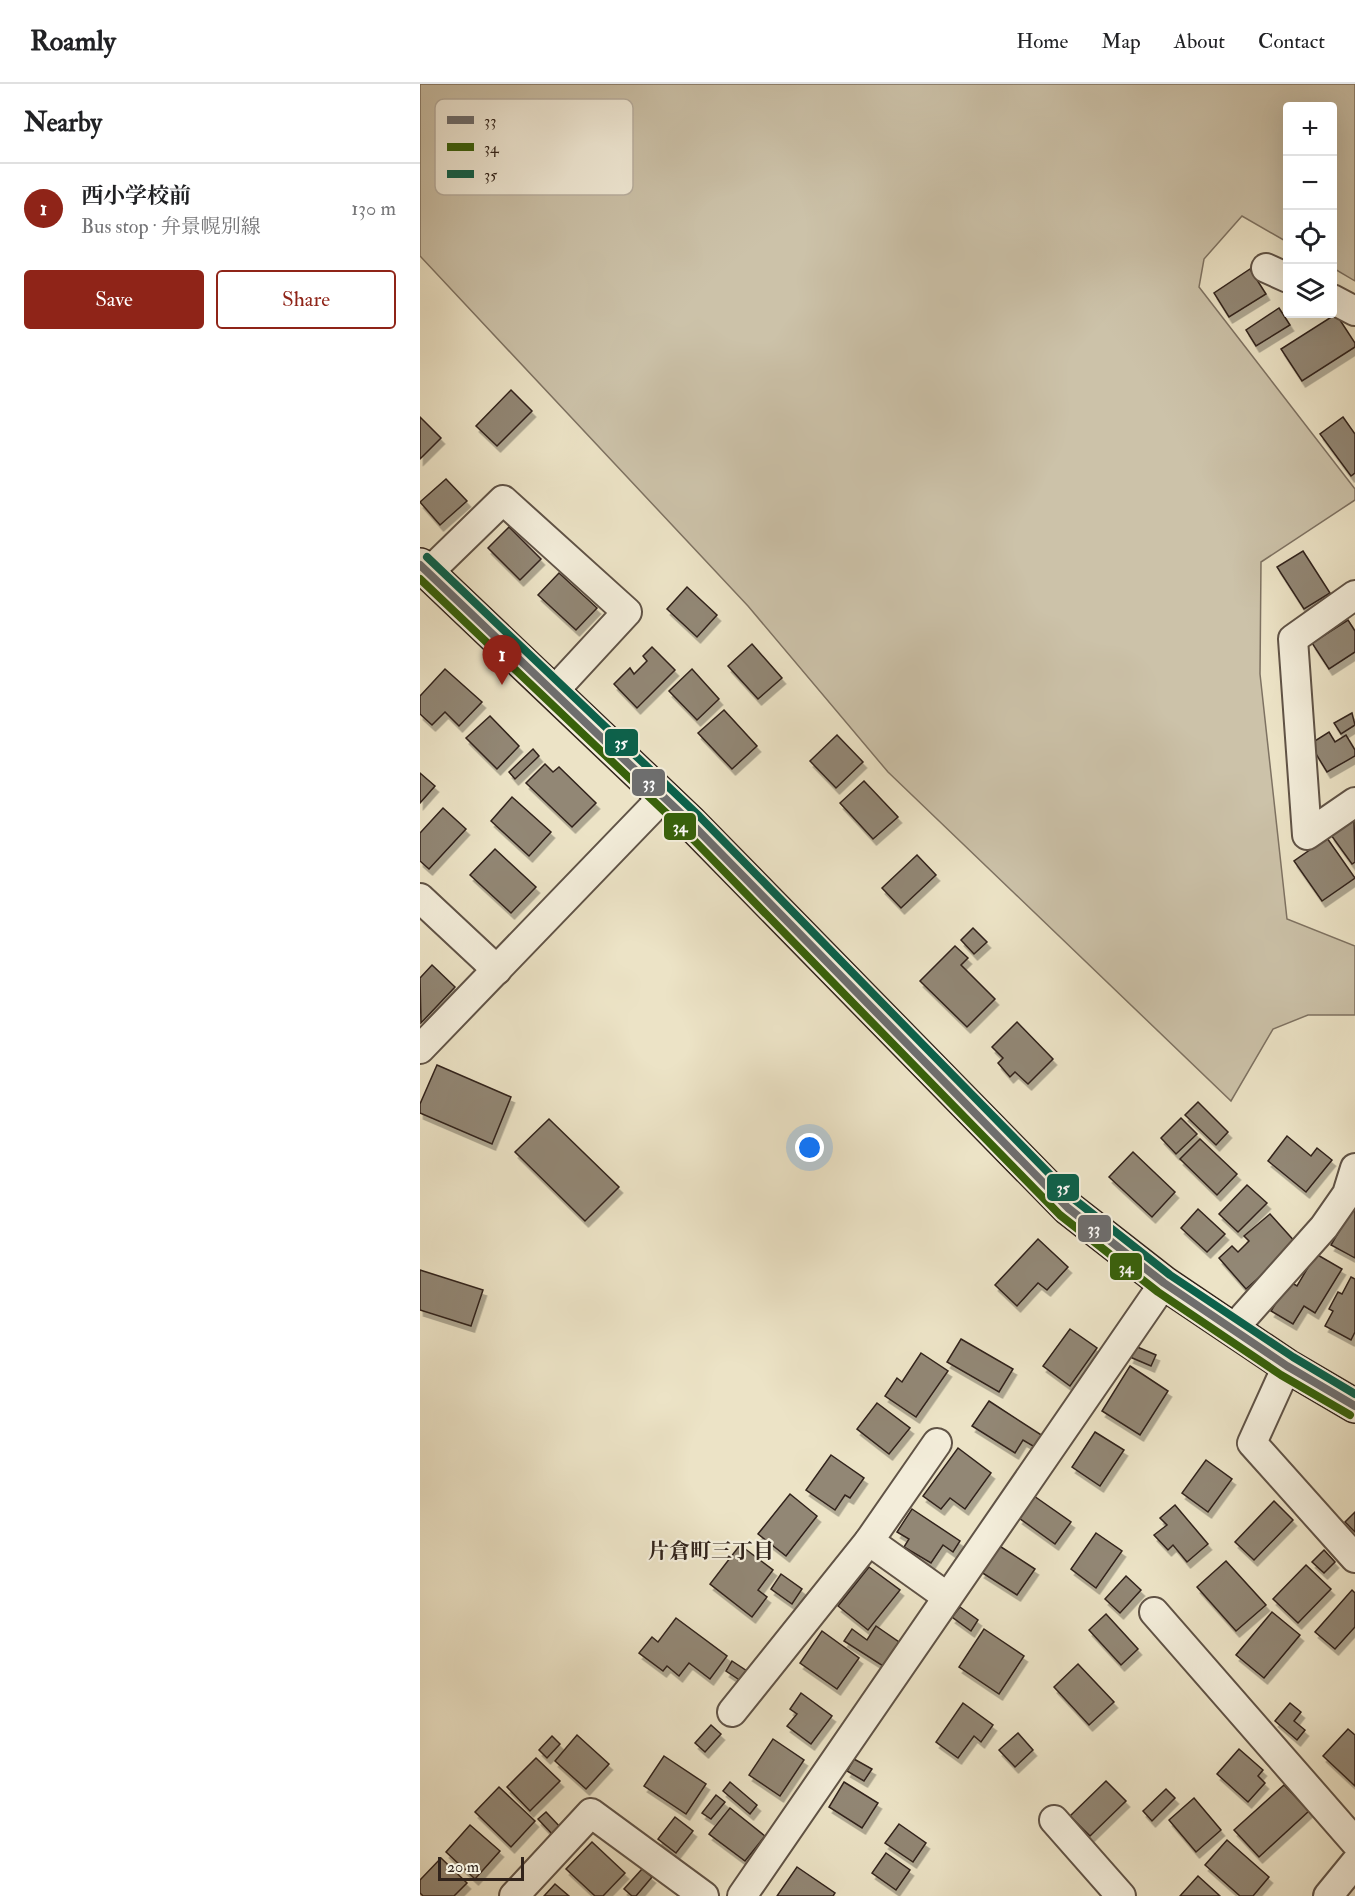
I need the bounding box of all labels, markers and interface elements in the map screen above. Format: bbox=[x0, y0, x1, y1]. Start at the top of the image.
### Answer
text: Roamly bbox=[30, 24, 116, 59]
text: Home bbox=[1016, 28, 1068, 55]
text: Map bbox=[1101, 28, 1141, 55]
text: About bbox=[1174, 28, 1225, 55]
text: Contact bbox=[1258, 28, 1325, 55]
legend bbox=[435, 99, 633, 195]
map controls bbox=[1283, 102, 1337, 318]
button: + bbox=[1283, 102, 1337, 156]
text: Nearby bbox=[24, 107, 102, 139]
text: 33 bbox=[484, 111, 496, 131]
text: 34 bbox=[484, 138, 500, 158]
button: − bbox=[1283, 156, 1337, 210]
text: 35 bbox=[484, 165, 497, 185]
text: 西小学校前 bbox=[81, 182, 191, 210]
text: 1 bbox=[40, 196, 47, 221]
text: 130 m bbox=[351, 196, 396, 221]
button: locate bbox=[1283, 210, 1337, 264]
text: Bus stop · 弁景幌別線 bbox=[81, 214, 261, 239]
button: layers bbox=[1283, 264, 1337, 318]
button: Save bbox=[24, 270, 204, 329]
button: Share bbox=[216, 270, 396, 329]
pin: 1 bbox=[482, 636, 521, 685]
line badge: 35 bbox=[604, 728, 639, 757]
text: 35 bbox=[614, 733, 629, 753]
line badge: 33 bbox=[631, 768, 666, 797]
text: 33 bbox=[643, 773, 655, 793]
line badge: 34 bbox=[663, 812, 697, 841]
text: 34 bbox=[673, 817, 689, 837]
your location bbox=[795, 1133, 824, 1162]
line badge: 35 bbox=[1046, 1173, 1080, 1202]
text: 35 bbox=[1056, 1178, 1071, 1198]
line badge: 33 bbox=[1077, 1214, 1112, 1243]
text: 33 bbox=[1088, 1219, 1100, 1239]
line badge: 34 bbox=[1109, 1252, 1143, 1281]
text: 34 bbox=[1119, 1258, 1135, 1278]
district label: 片倉町三丁目 bbox=[648, 1538, 774, 1565]
scale bar bbox=[438, 1854, 524, 1882]
text: 20 m bbox=[447, 1857, 479, 1877]

